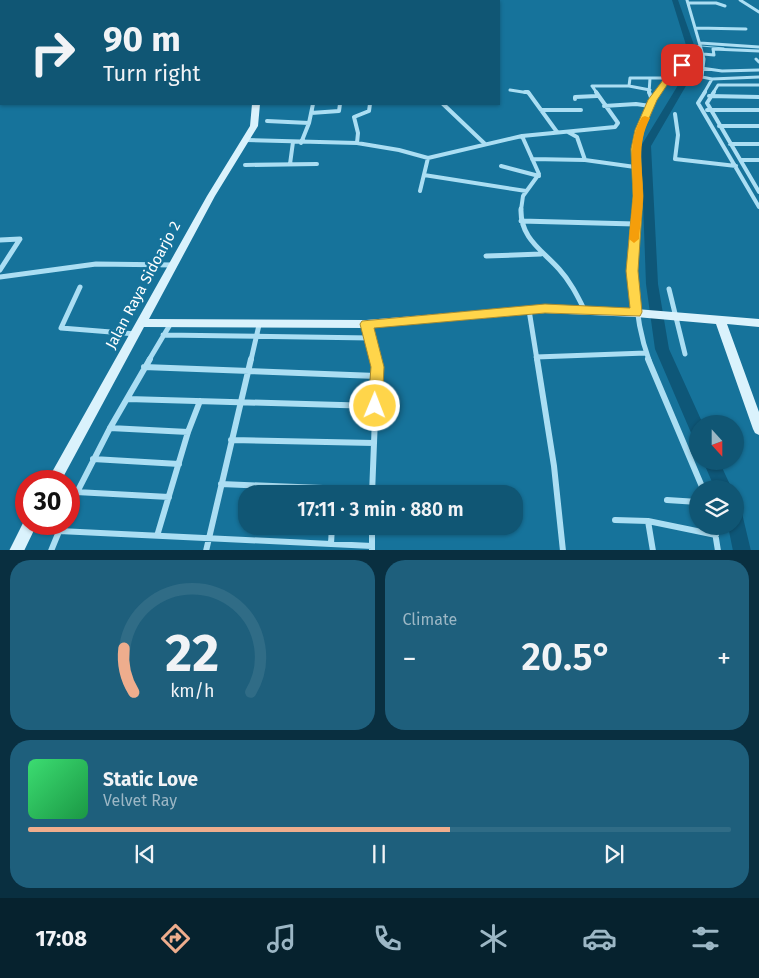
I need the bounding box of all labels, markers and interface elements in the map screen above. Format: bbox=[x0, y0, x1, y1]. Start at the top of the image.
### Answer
text: 90 m bbox=[103, 18, 181, 60]
icon: right bbox=[20, 20, 85, 85]
pin bbox=[661, 44, 703, 86]
icon: arrive bbox=[668, 51, 696, 79]
text: Turn right bbox=[103, 60, 200, 87]
street label: Jalan Raya Sidoarjo 2 bbox=[102, 218, 184, 352]
position arrow bbox=[348, 379, 400, 431]
north arrow bbox=[689, 415, 744, 470]
map controls bbox=[689, 415, 744, 535]
speed limit sign: 30 bbox=[15, 470, 80, 535]
button: layers bbox=[689, 480, 744, 535]
text: 17:11 · 3 min · 880 m bbox=[297, 498, 464, 521]
text: Climate bbox=[403, 610, 457, 629]
text: 22 bbox=[165, 622, 219, 685]
text: 20.5° bbox=[522, 634, 612, 680]
text: − bbox=[403, 642, 417, 675]
text: + bbox=[717, 642, 731, 675]
text: km/h bbox=[170, 680, 214, 702]
text: Static Love bbox=[103, 768, 198, 791]
text: Velvet Ray bbox=[103, 791, 177, 810]
icon: previous bbox=[131, 840, 159, 868]
icon: pause bbox=[365, 840, 393, 868]
icon: next bbox=[600, 840, 628, 868]
icon: directions bbox=[158, 921, 193, 956]
icon: music bbox=[264, 921, 299, 956]
icon: phone bbox=[370, 921, 405, 956]
icon: climate bbox=[476, 921, 511, 956]
icon: car bbox=[582, 921, 617, 956]
icon: filters bbox=[688, 921, 723, 956]
text: 17:08 bbox=[36, 925, 87, 952]

